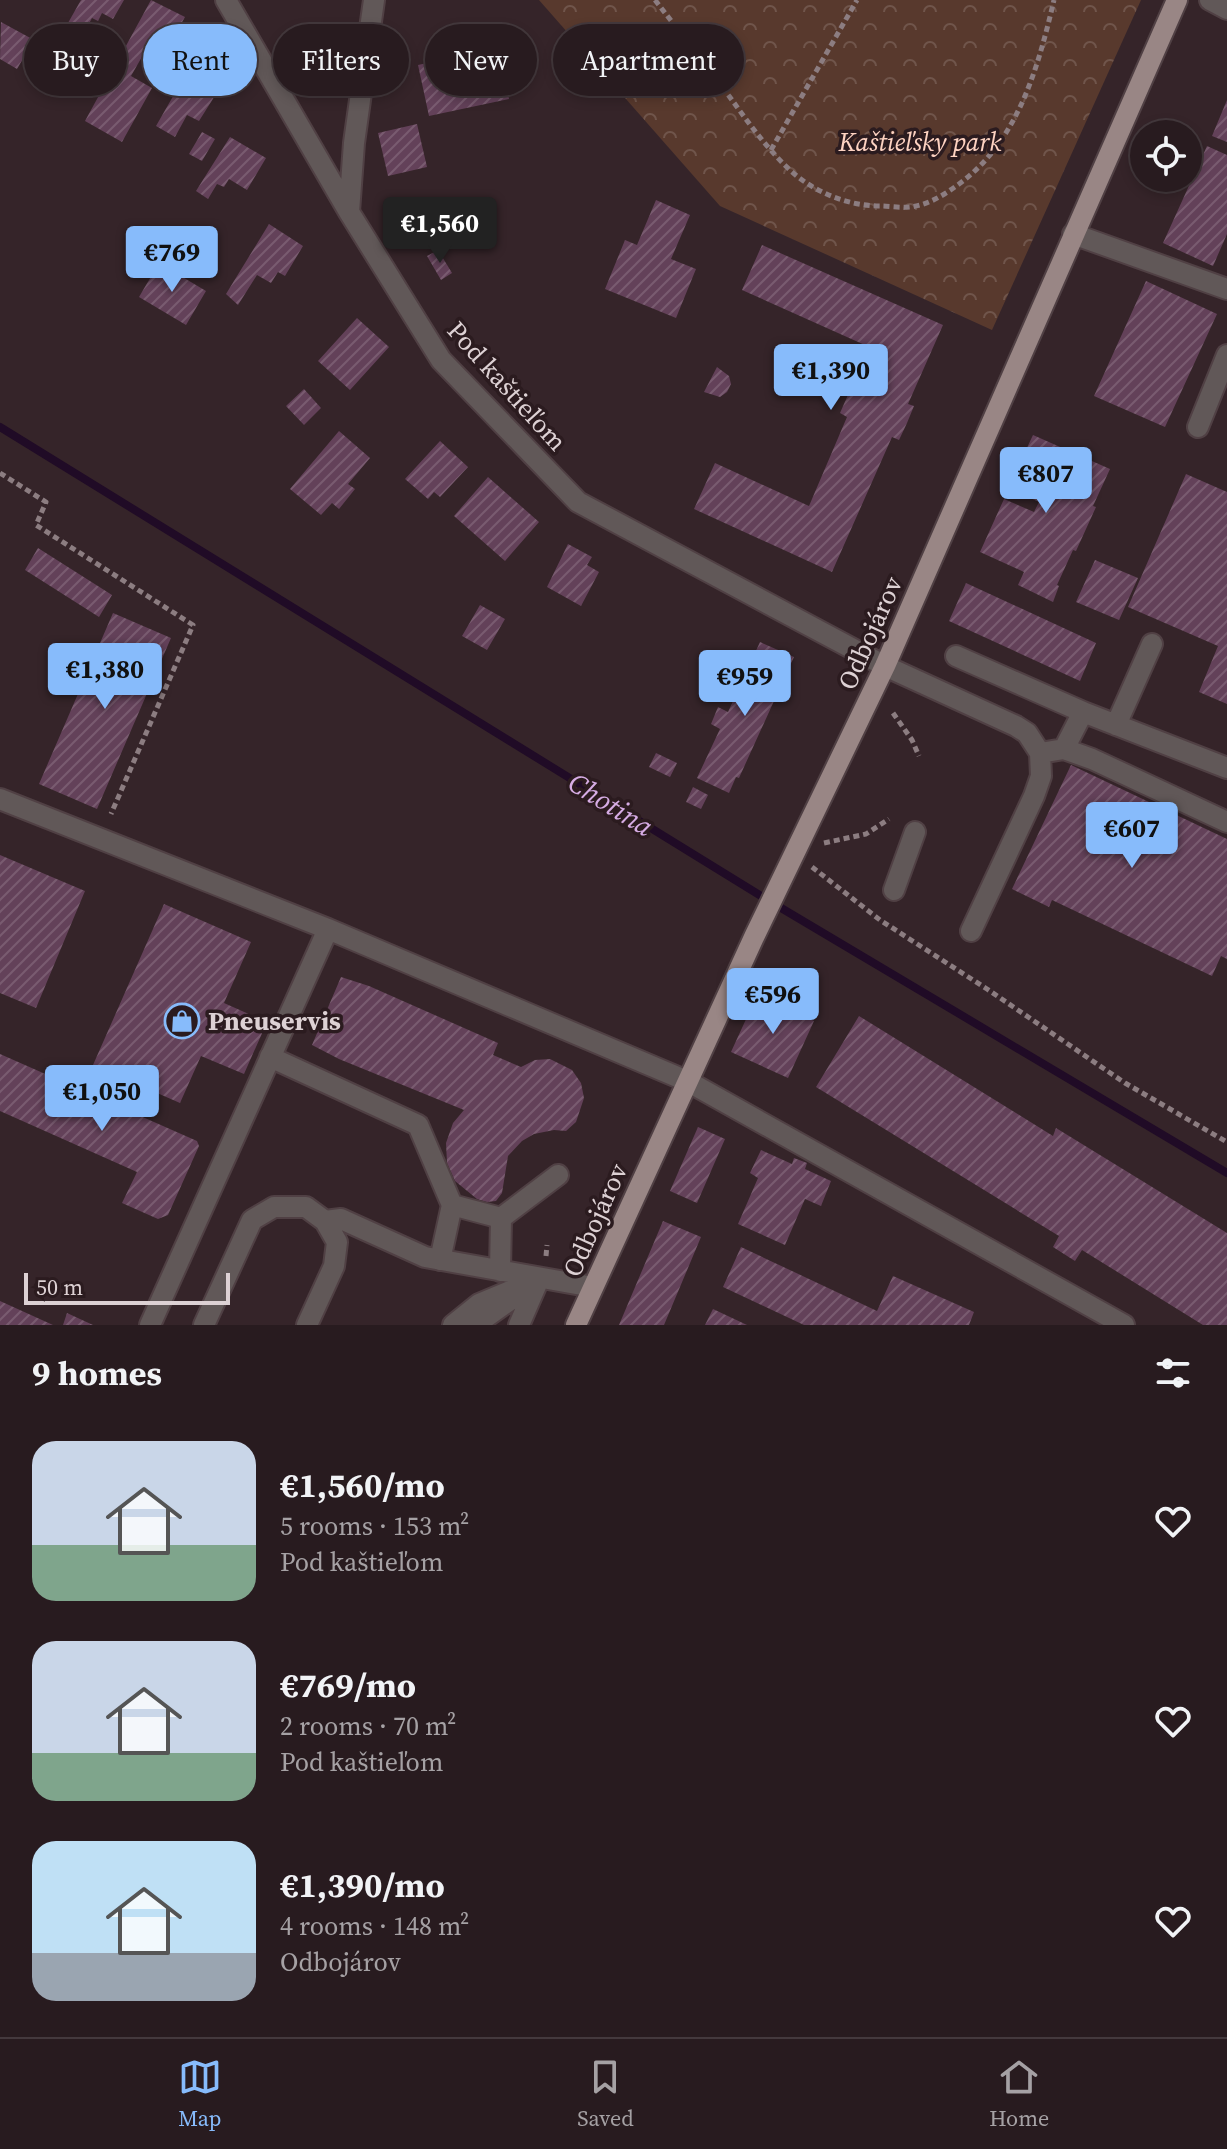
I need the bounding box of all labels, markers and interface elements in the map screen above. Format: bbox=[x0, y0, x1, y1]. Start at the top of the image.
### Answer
chip: Buy bbox=[24, 24, 127, 96]
chip: Rent bbox=[143, 24, 257, 96]
chip: Filters bbox=[273, 24, 409, 96]
chip: New bbox=[425, 24, 537, 96]
chip: Apartment bbox=[553, 24, 744, 96]
map controls bbox=[1130, 120, 1202, 192]
button: locate bbox=[1130, 120, 1202, 192]
park label: Kaštieľsky park bbox=[838, 124, 1002, 160]
pin: €1,560 bbox=[375, 197, 505, 265]
text: €1,560 bbox=[401, 205, 479, 241]
pin: €769 bbox=[125, 226, 219, 294]
text: €769 bbox=[144, 234, 200, 270]
street label: Pod kaštieľom bbox=[439, 313, 575, 459]
pin: €1,390 bbox=[766, 344, 896, 412]
text: €1,390 bbox=[792, 352, 870, 388]
pin: €807 bbox=[999, 447, 1093, 515]
text: €807 bbox=[1018, 455, 1074, 491]
street label: Odbojárov bbox=[829, 570, 911, 696]
pin: €1,380 bbox=[40, 643, 170, 711]
pin: €959 bbox=[698, 650, 792, 718]
text: €1,380 bbox=[66, 651, 144, 687]
text: €959 bbox=[717, 658, 773, 694]
water label: Chotina bbox=[561, 763, 661, 845]
pin: €607 bbox=[1085, 802, 1179, 870]
text: €607 bbox=[1104, 810, 1160, 846]
pin: €596 bbox=[726, 968, 820, 1036]
text: €596 bbox=[745, 976, 801, 1012]
shop icon: Pneuservis bbox=[163, 1002, 201, 1040]
place label: Pneuservis bbox=[208, 1003, 341, 1039]
pin: €1,050 bbox=[37, 1065, 167, 1133]
text: €1,050 bbox=[63, 1073, 141, 1109]
street label: Odbojárov bbox=[554, 1157, 636, 1283]
scale bar bbox=[24, 1269, 230, 1305]
text: 50 m bbox=[36, 1272, 83, 1302]
text: 9 homes bbox=[32, 1350, 162, 1396]
icon: filters bbox=[1151, 1351, 1195, 1395]
text: €1,560/mo bbox=[280, 1462, 445, 1508]
icon: home bbox=[96, 1473, 192, 1569]
icon: heart bbox=[1151, 1499, 1195, 1543]
text: 5 rooms · 153 m² bbox=[280, 1508, 469, 1544]
text: Pod kaštieľom bbox=[280, 1544, 443, 1580]
text: €769/mo bbox=[280, 1662, 416, 1708]
icon: home bbox=[96, 1673, 192, 1769]
icon: heart bbox=[1151, 1699, 1195, 1743]
text: 2 rooms · 70 m² bbox=[280, 1708, 456, 1744]
text: Pod kaštieľom bbox=[280, 1744, 443, 1780]
text: €1,390/mo bbox=[280, 1862, 445, 1908]
icon: home bbox=[96, 1873, 192, 1969]
icon: heart bbox=[1151, 1899, 1195, 1943]
text: 4 rooms · 148 m² bbox=[280, 1908, 469, 1944]
text: Odbojárov bbox=[280, 1944, 401, 1980]
tab: Map bbox=[178, 2055, 222, 2133]
tab: Saved bbox=[577, 2055, 634, 2133]
tab: Home bbox=[989, 2055, 1049, 2133]

